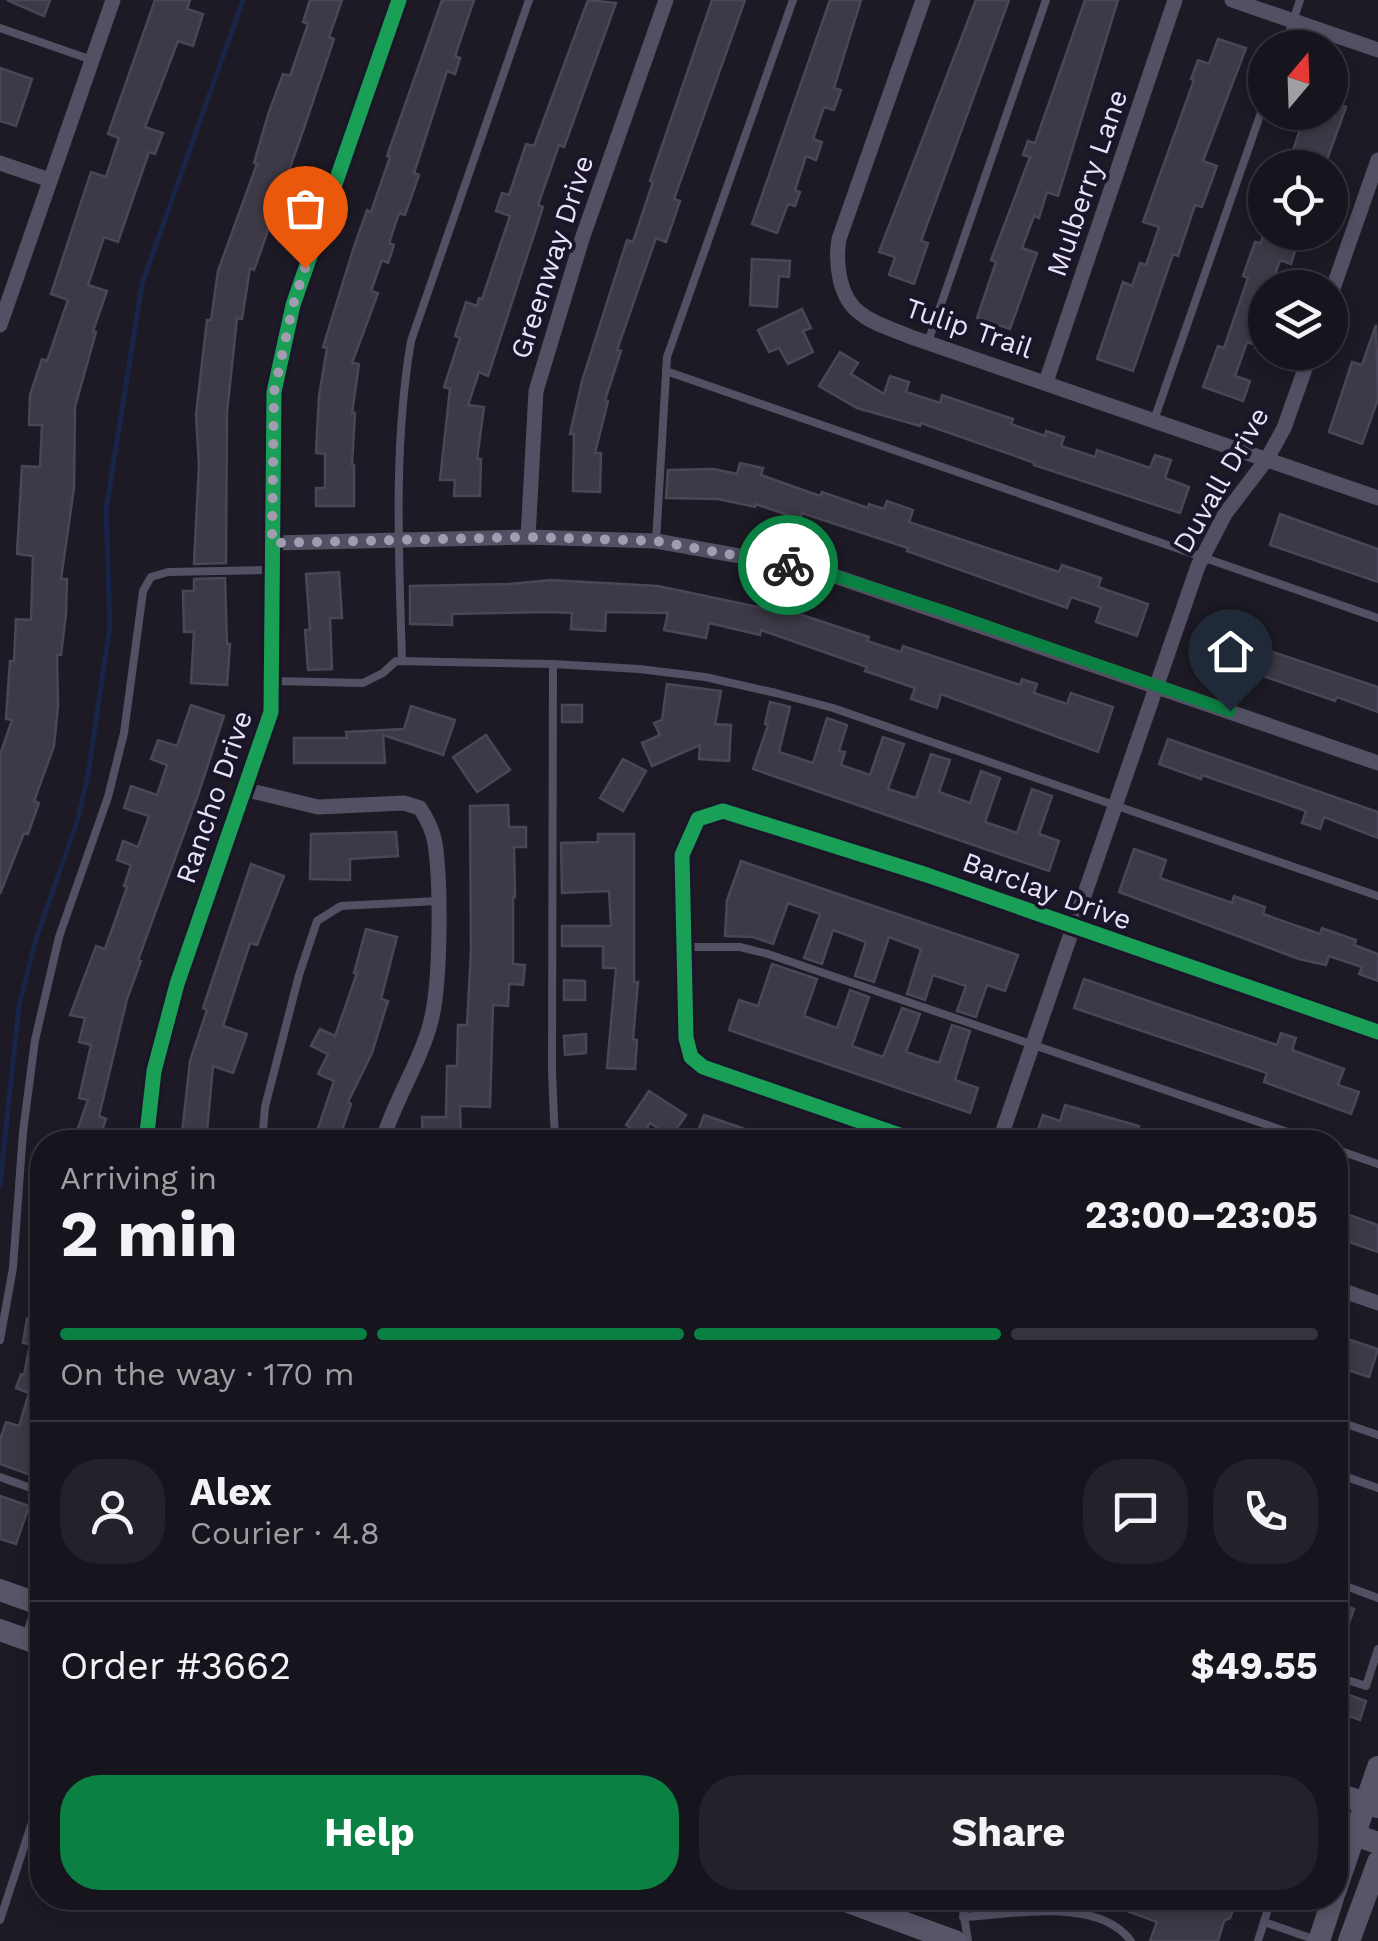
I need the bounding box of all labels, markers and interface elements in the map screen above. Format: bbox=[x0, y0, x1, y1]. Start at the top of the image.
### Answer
north arrow bbox=[1248, 30, 1348, 130]
map controls bbox=[1248, 30, 1348, 370]
street label: Mulberry Lane bbox=[1040, 85, 1134, 281]
button: locate bbox=[1248, 150, 1348, 250]
street label: Greenway Drive bbox=[504, 151, 600, 363]
pin bbox=[263, 166, 348, 269]
icon: bag bbox=[278, 181, 333, 236]
button: layers bbox=[1248, 270, 1348, 370]
street label: Tulip Trail bbox=[901, 291, 1037, 365]
street label: Duvall Drive bbox=[1166, 401, 1276, 559]
courier bbox=[738, 515, 838, 615]
icon: bike bbox=[761, 538, 816, 593]
pin bbox=[1188, 609, 1273, 712]
icon: home bbox=[1203, 624, 1258, 679]
street label: Rancho Drive bbox=[169, 706, 259, 888]
street label: Barclay Drive bbox=[958, 845, 1136, 937]
text: Arriving in bbox=[60, 1159, 217, 1197]
text: 23:00–23:05 bbox=[1085, 1193, 1318, 1237]
text: 2 min bbox=[60, 1196, 238, 1272]
text: On the way · 170 m bbox=[60, 1355, 355, 1393]
button: person bbox=[60, 1459, 165, 1564]
button: chat bbox=[1083, 1459, 1188, 1564]
button: phone bbox=[1213, 1459, 1318, 1564]
text: Alex bbox=[190, 1470, 272, 1514]
text: Courier · 4.8 bbox=[190, 1514, 380, 1552]
text: Order #3662 bbox=[60, 1644, 291, 1688]
text: $49.55 bbox=[1191, 1644, 1318, 1688]
button: Help bbox=[60, 1775, 679, 1890]
button: Share bbox=[699, 1775, 1318, 1890]

